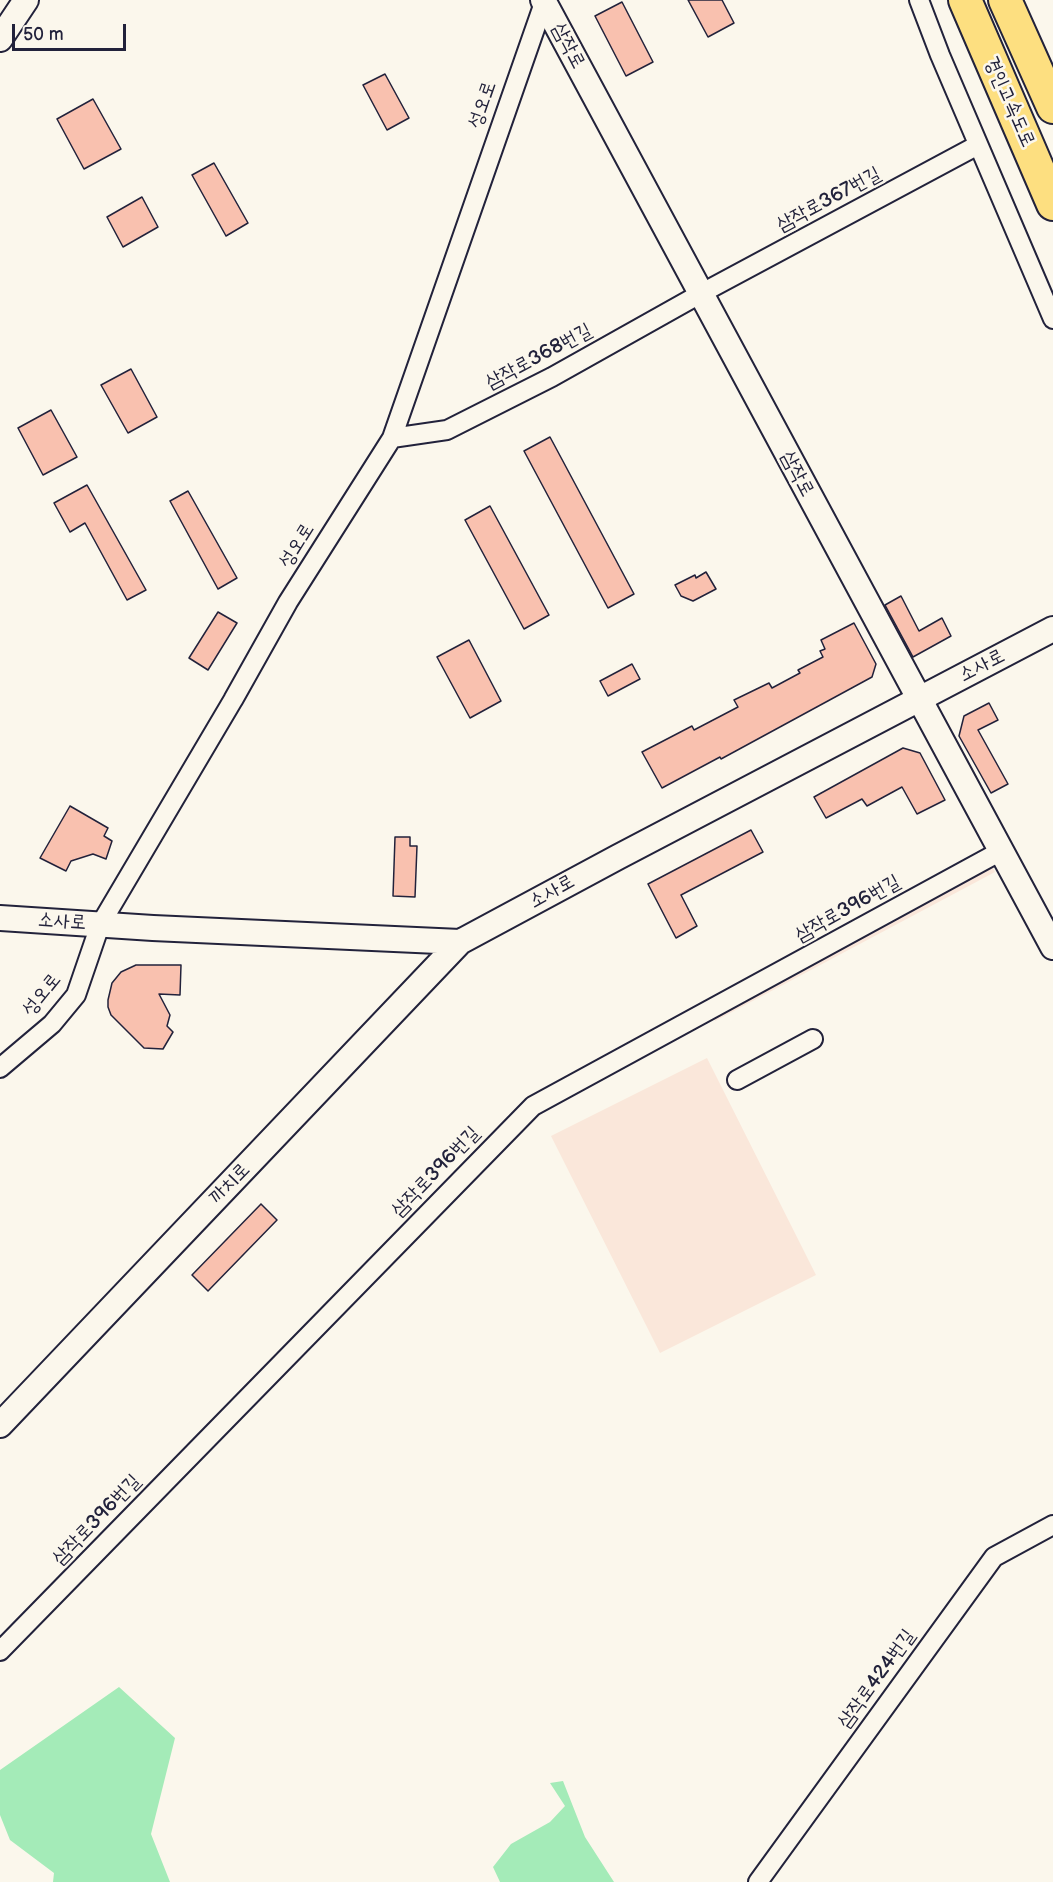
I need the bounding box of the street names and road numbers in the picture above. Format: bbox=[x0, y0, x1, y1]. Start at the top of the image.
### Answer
street label: 삼작로 bbox=[546, 19, 590, 73]
street label: 경인고속도로 bbox=[978, 53, 1040, 151]
street label: 성오로 bbox=[464, 78, 502, 132]
street label: 삼작로367번길 bbox=[773, 162, 885, 238]
street label: 삼작로368번길 bbox=[482, 319, 596, 395]
street label: 삼작로 bbox=[775, 447, 819, 501]
street label: 성오로 bbox=[274, 519, 320, 573]
street label: 소사로 bbox=[955, 644, 1009, 688]
street label: 소사로 bbox=[525, 870, 579, 914]
street label: 삼작로396번길 bbox=[791, 870, 905, 948]
street label: 소사로 bbox=[37, 908, 87, 936]
street label: 성오로 bbox=[17, 969, 67, 1021]
street label: 삼작로396번길 bbox=[387, 1122, 485, 1222]
street label: 까치로 bbox=[205, 1158, 255, 1210]
street label: 삼작로396번길 bbox=[48, 1470, 146, 1570]
street label: 삼작로424번길 bbox=[833, 1625, 921, 1733]

